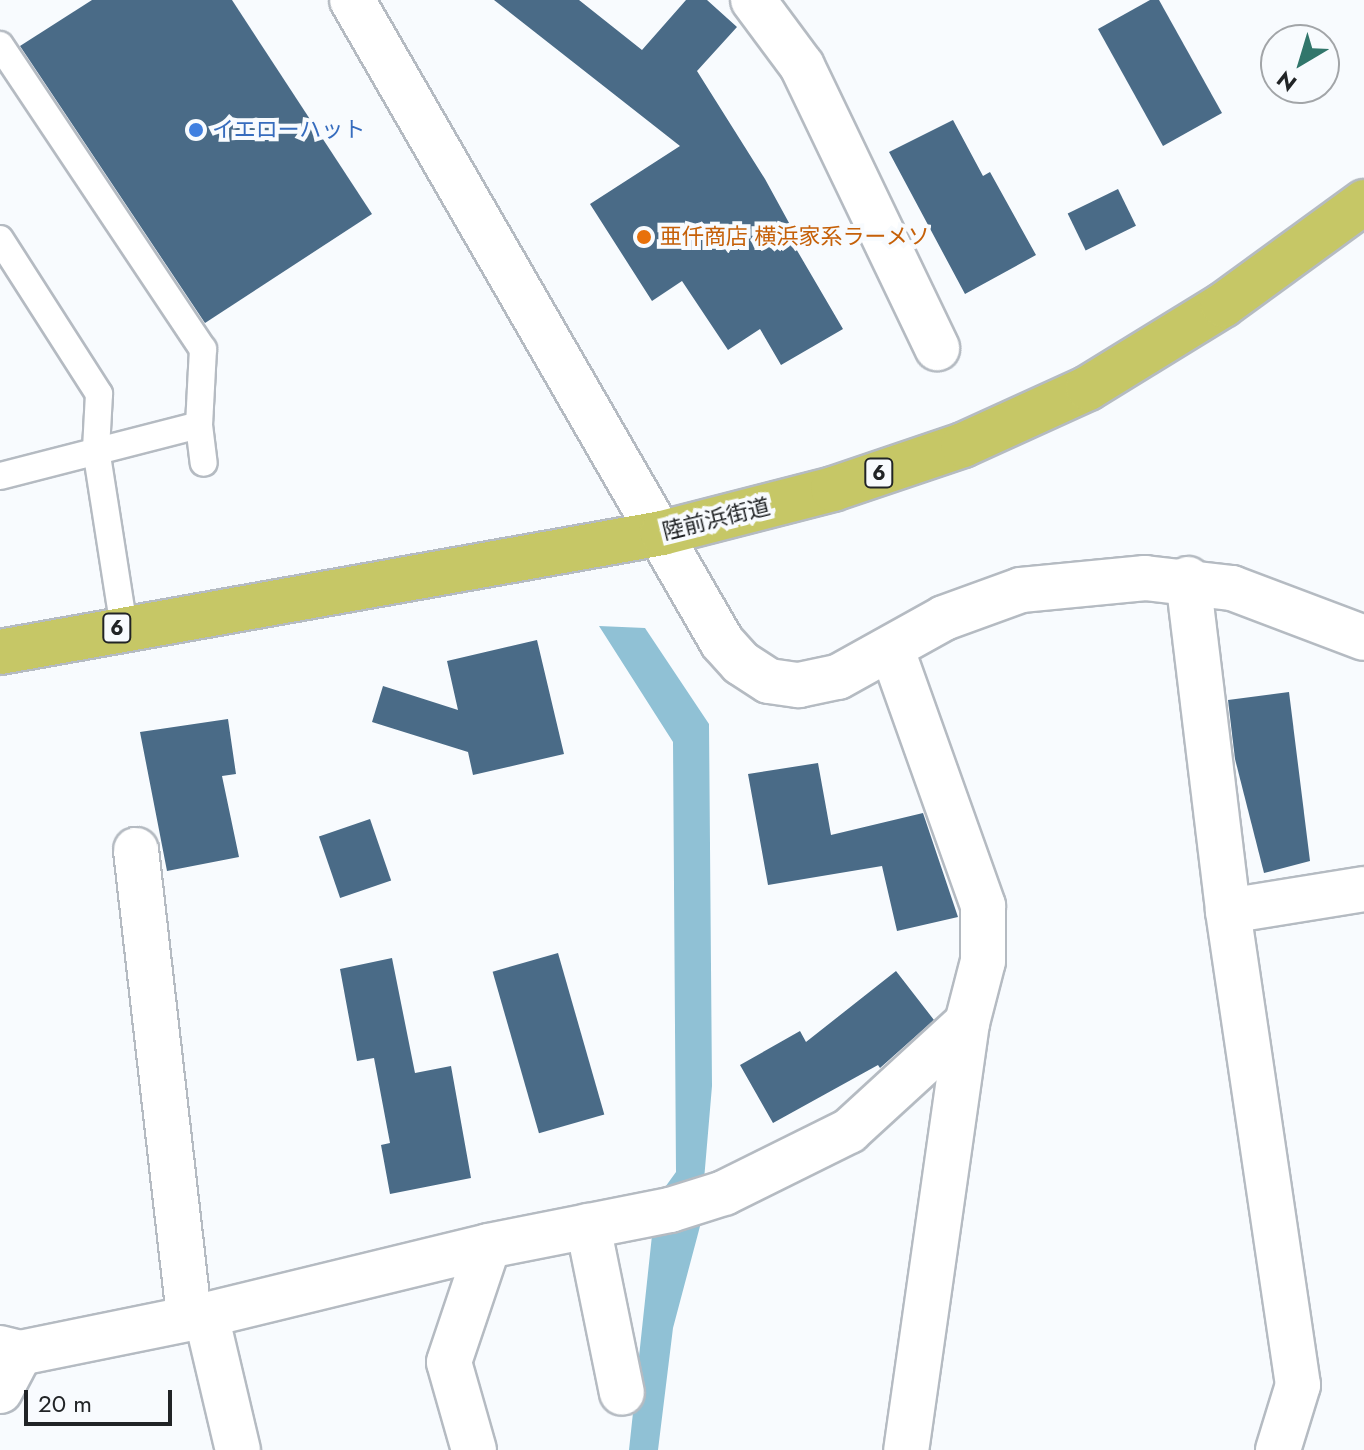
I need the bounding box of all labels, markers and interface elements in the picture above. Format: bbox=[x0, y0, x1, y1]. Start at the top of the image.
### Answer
north arrow bbox=[1260, 24, 1340, 104]
text: N bbox=[1270, 63, 1303, 99]
place label: イエローハット bbox=[212, 117, 366, 143]
marker: イエローハット bbox=[187, 121, 205, 139]
place label: 亜仟商店 横浜家系ラーメソ bbox=[660, 224, 931, 250]
marker: 亜仟商店 横浜家系ラーメソ bbox=[635, 228, 653, 246]
road number: 6 bbox=[863, 457, 895, 489]
street label: 陸前浜街道 bbox=[659, 493, 773, 545]
road number: 6 bbox=[101, 612, 133, 644]
scale bar bbox=[28, 1374, 176, 1424]
text: 20 m bbox=[38, 1386, 92, 1421]

